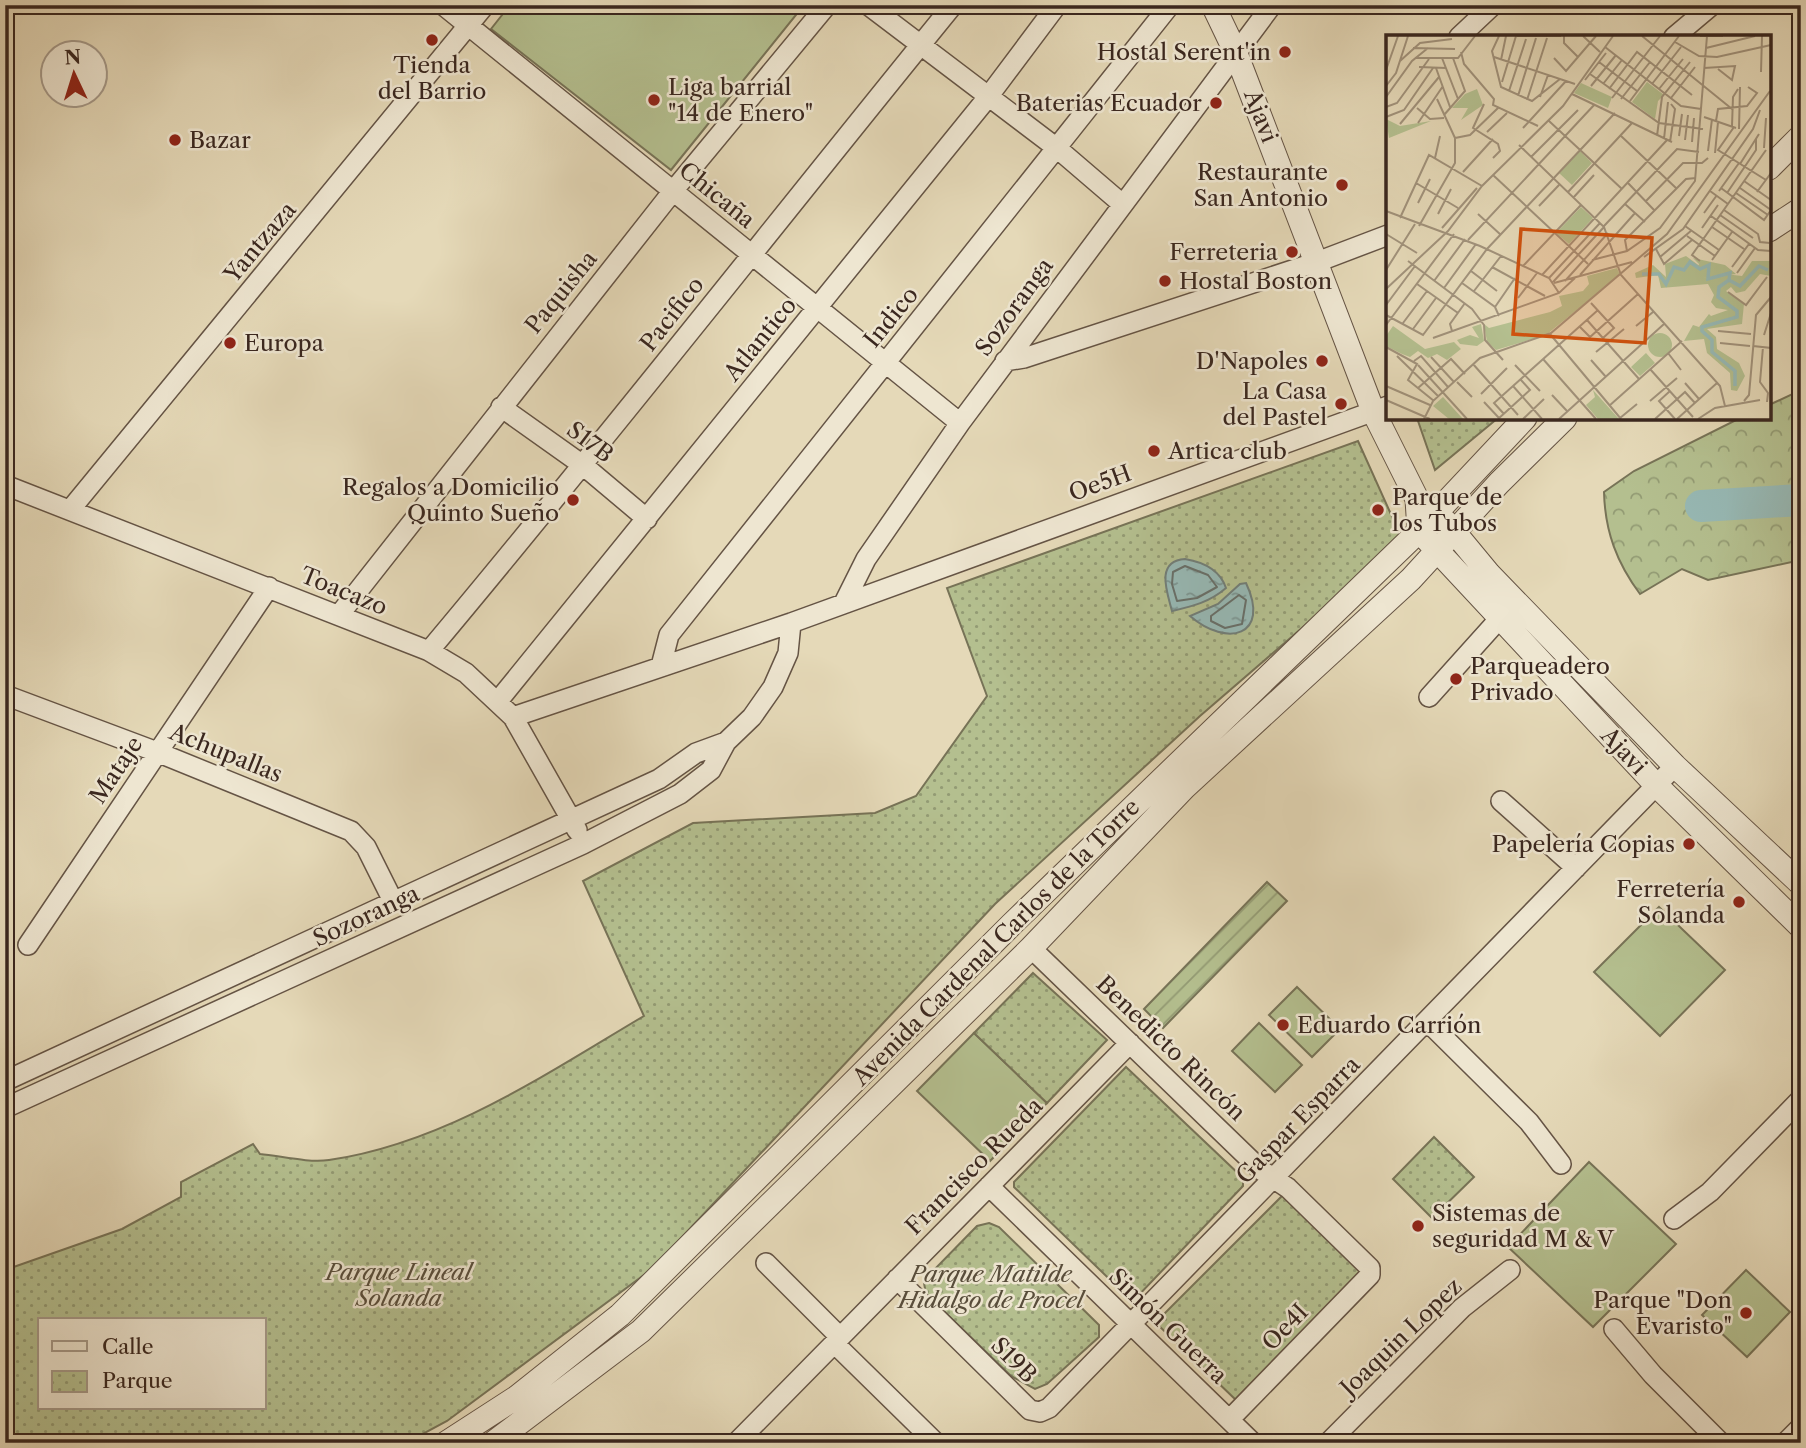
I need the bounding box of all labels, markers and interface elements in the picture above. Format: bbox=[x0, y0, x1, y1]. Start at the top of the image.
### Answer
marker: Tienda del Barrio bbox=[424, 32, 440, 48]
inset map bbox=[1386, 35, 1771, 420]
north arrow bbox=[38, 38, 108, 108]
place label: Hostal Serent'in bbox=[1097, 38, 1271, 66]
marker: Hostal Serent'in bbox=[1277, 44, 1293, 60]
text: N bbox=[64, 45, 82, 70]
place label: Tienda del Barrio bbox=[378, 51, 486, 105]
place label: Liga barrial "14 de Enero" bbox=[668, 73, 813, 127]
street label: Ajavi bbox=[1238, 85, 1284, 146]
place label: Baterias Ecuador bbox=[1016, 89, 1202, 117]
marker: Liga barrial "14 de Enero" bbox=[646, 92, 662, 108]
marker: Baterias Ecuador bbox=[1208, 95, 1224, 111]
place label: Bazar bbox=[189, 126, 251, 154]
marker: Bazar bbox=[167, 132, 183, 148]
street label: Chicaña bbox=[673, 156, 761, 235]
place label: Restaurante San Antonio bbox=[1193, 158, 1328, 212]
marker: Restaurante San Antonio bbox=[1334, 177, 1350, 193]
street label: Yantzaza bbox=[218, 195, 302, 289]
place label: Ferreteria bbox=[1169, 238, 1279, 266]
street label: Paquisha bbox=[519, 244, 603, 339]
marker: Ferreteria bbox=[1284, 244, 1300, 260]
street label: Sozoranga bbox=[969, 252, 1059, 361]
place label: Hostal Boston bbox=[1179, 267, 1332, 295]
street label: Pacifico bbox=[634, 271, 710, 357]
marker: Hostal Boston bbox=[1157, 273, 1173, 289]
street label: Indico bbox=[858, 281, 924, 353]
street label: Atlantico bbox=[717, 291, 802, 387]
place label: Europa bbox=[244, 329, 325, 357]
marker: Europa bbox=[222, 335, 238, 351]
place label: D'Napoles bbox=[1196, 347, 1308, 375]
marker: D'Napoles bbox=[1314, 353, 1330, 369]
place label: La Casa del Pastel bbox=[1222, 377, 1328, 431]
marker: La Casa del Pastel bbox=[1333, 396, 1349, 412]
street label: S17B bbox=[561, 416, 619, 468]
place label: Artica club bbox=[1167, 437, 1287, 465]
marker: Artica club bbox=[1146, 443, 1162, 459]
street label: Oe5H bbox=[1065, 459, 1135, 507]
place label: Regalos a Domicilio Quinto Sueño bbox=[342, 473, 559, 527]
place label: Parque de los Tubos bbox=[1392, 483, 1502, 537]
marker: Regalos a Domicilio Quinto Sueño bbox=[565, 492, 581, 508]
marker: Parque de los Tubos bbox=[1370, 502, 1386, 518]
street label: Toacazo bbox=[296, 561, 392, 621]
place label: Parqueadero Privado bbox=[1470, 652, 1610, 706]
marker: Parqueadero Privado bbox=[1448, 671, 1464, 687]
street label: Achupallas bbox=[164, 717, 287, 788]
street label: Ajavi bbox=[1594, 721, 1653, 780]
street label: Mataje bbox=[83, 731, 149, 809]
street label: Avenida Cardenal Carlos de la Torre bbox=[846, 793, 1145, 1092]
place label: Papelería Copias bbox=[1491, 830, 1675, 858]
marker: Papelería Copias bbox=[1681, 836, 1697, 852]
place label: Ferretería Solanda bbox=[1616, 875, 1726, 929]
street label: Sozoranga bbox=[308, 879, 424, 953]
marker: Ferretería Solanda bbox=[1731, 894, 1747, 910]
street label: Benedicto Rincón bbox=[1091, 970, 1251, 1126]
place label: Eduardo Carrión bbox=[1297, 1011, 1482, 1039]
marker: Eduardo Carrión bbox=[1275, 1017, 1291, 1033]
street label: Gaspar Esparra bbox=[1230, 1050, 1366, 1189]
street label: Francisco Rueda bbox=[900, 1091, 1049, 1240]
place label: Sistemas de seguridad M & V bbox=[1432, 1199, 1615, 1253]
marker: Sistemas de seguridad M & V bbox=[1410, 1218, 1426, 1234]
park label: Parque Lineal Solanda bbox=[324, 1258, 475, 1312]
park label: Parque Matilde Hidalgo de Procel bbox=[896, 1260, 1087, 1314]
street label: Simón Guerra bbox=[1103, 1263, 1234, 1390]
street label: Joaquin Lopez bbox=[1332, 1272, 1467, 1404]
place label: Parque "Don Evaristo" bbox=[1593, 1286, 1732, 1340]
street label: Oe4I bbox=[1256, 1298, 1314, 1356]
marker: Parque "Don Evaristo" bbox=[1738, 1305, 1754, 1321]
legend bbox=[38, 1318, 266, 1410]
street label: S19B bbox=[985, 1331, 1043, 1389]
text: Calle bbox=[102, 1334, 154, 1359]
text: Parque bbox=[102, 1368, 173, 1393]

